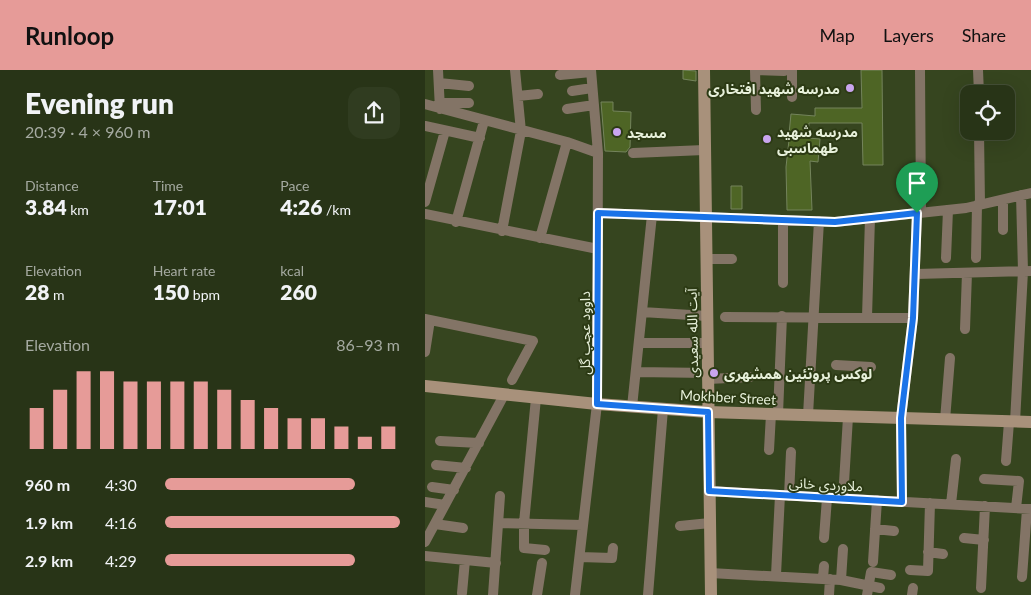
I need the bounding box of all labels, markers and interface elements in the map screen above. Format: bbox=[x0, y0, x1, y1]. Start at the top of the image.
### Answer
text: Runloop bbox=[25, 21, 114, 50]
text: Map bbox=[819, 24, 855, 46]
text: Layers bbox=[883, 24, 934, 46]
text: Share bbox=[962, 24, 1006, 46]
place label: مدرسه شهید افتخاری bbox=[708, 80, 840, 98]
marker: مدرسه شهید افتخاری bbox=[844, 82, 856, 94]
map controls bbox=[960, 85, 1015, 140]
button: locate bbox=[960, 85, 1015, 140]
text: Evening run bbox=[25, 86, 174, 120]
button: share bbox=[348, 87, 400, 139]
text: 20:39 · 4 × 960 m bbox=[25, 122, 150, 141]
place label: مدرسه شهید طهماسبی bbox=[777, 123, 858, 156]
place label: مسجد bbox=[627, 124, 667, 141]
marker: مسجد bbox=[611, 126, 623, 138]
marker: مدرسه شهید طهماسبی bbox=[761, 133, 773, 145]
pin bbox=[896, 162, 938, 213]
icon: arrive bbox=[903, 169, 931, 197]
text: Distance bbox=[25, 177, 79, 194]
text: Time bbox=[153, 177, 183, 194]
text: Pace bbox=[280, 177, 309, 194]
text: 3.84 bbox=[25, 194, 67, 219]
text: 17:01 bbox=[153, 194, 207, 219]
text: 4:26 bbox=[280, 194, 322, 219]
text: km bbox=[67, 201, 89, 218]
text: /km bbox=[322, 201, 351, 218]
text: Elevation bbox=[25, 262, 82, 279]
text: Heart rate bbox=[153, 262, 215, 279]
text: kcal bbox=[280, 262, 304, 279]
text: 28 bbox=[25, 279, 49, 304]
text: 150 bbox=[153, 279, 189, 304]
text: 260 bbox=[280, 279, 317, 304]
text: m bbox=[49, 286, 64, 303]
text: bpm bbox=[189, 286, 220, 303]
street label: آیت الله سعیدی bbox=[683, 287, 702, 378]
street label: داوود عجب گل bbox=[576, 291, 594, 375]
text: Elevation bbox=[25, 335, 90, 354]
text: 86–93 m bbox=[336, 335, 400, 354]
place label: لوکس پروتئین همشهری bbox=[724, 365, 872, 383]
marker: لوکس پروتئین همشهری bbox=[708, 367, 720, 379]
street label: Mokhber Street bbox=[680, 386, 776, 408]
street label: ملاوردی خانی bbox=[789, 474, 863, 495]
text: 960 m bbox=[25, 475, 70, 494]
text: 4:30 bbox=[105, 475, 137, 494]
text: 1.9 km bbox=[25, 513, 73, 532]
text: 4:16 bbox=[105, 513, 137, 532]
text: 2.9 km bbox=[25, 551, 73, 570]
text: 4:29 bbox=[105, 551, 137, 570]

